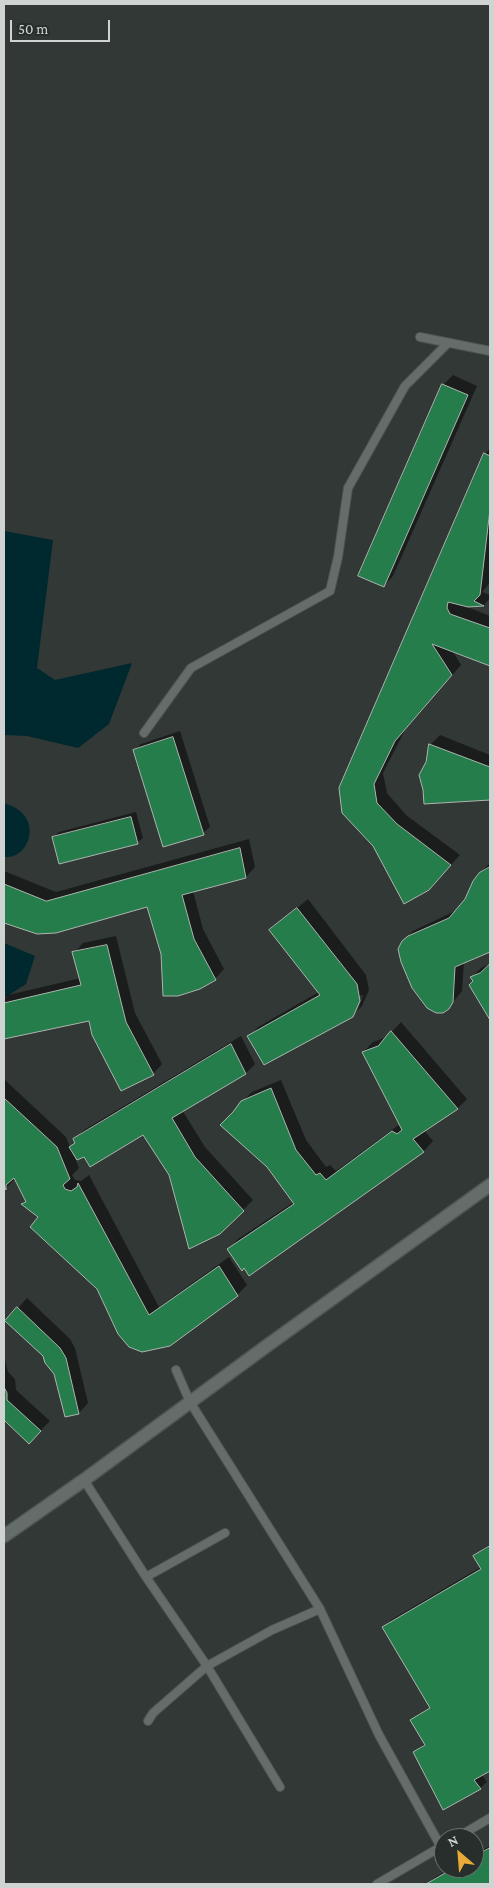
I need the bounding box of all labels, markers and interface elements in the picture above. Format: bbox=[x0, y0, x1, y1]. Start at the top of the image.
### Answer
scale bar bbox=[12, 10, 112, 42]
text: 50 m bbox=[18, 21, 48, 37]
north arrow bbox=[434, 1828, 484, 1878]
text: N bbox=[445, 1831, 461, 1850]

